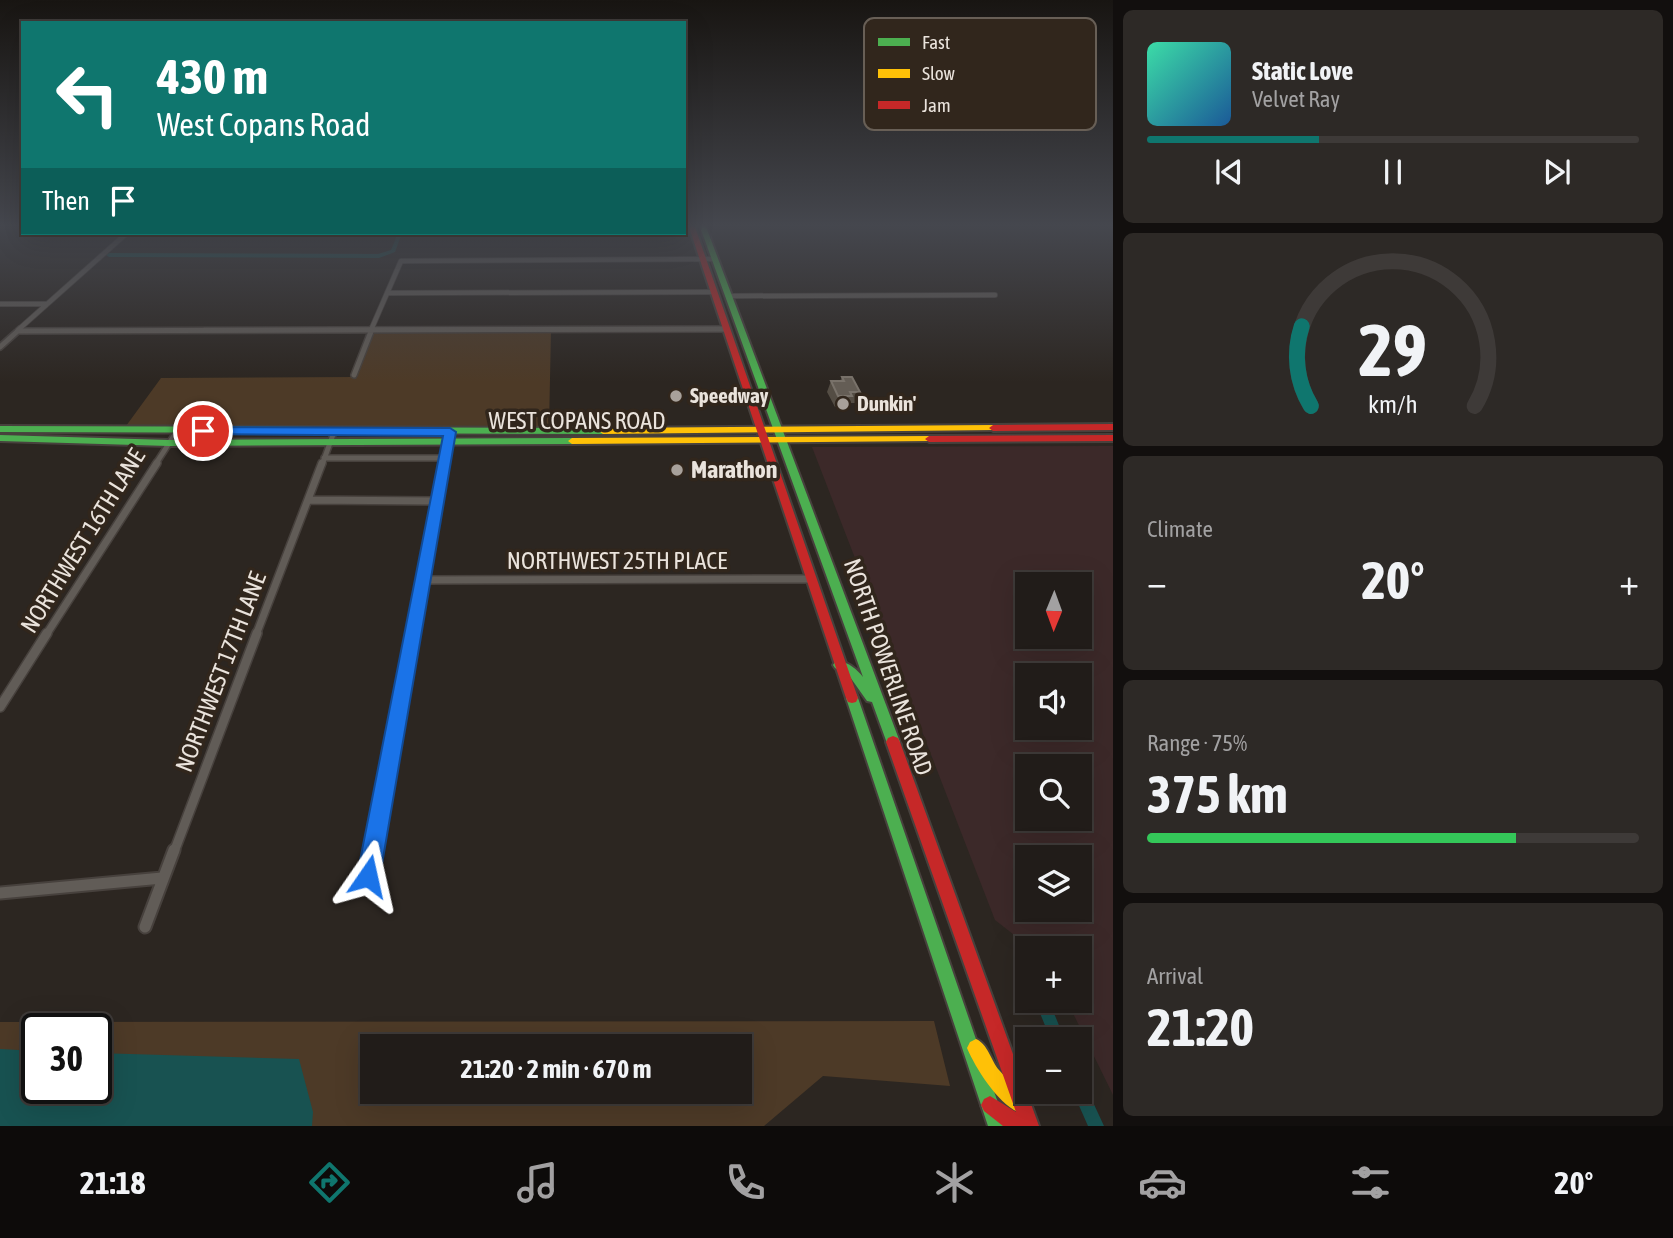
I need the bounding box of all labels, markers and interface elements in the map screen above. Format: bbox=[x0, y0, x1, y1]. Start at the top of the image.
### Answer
legend bbox=[864, 18, 1096, 130]
text: Fast bbox=[922, 31, 950, 53]
text: 430 m bbox=[157, 48, 268, 104]
icon: left bbox=[42, 49, 133, 140]
text: Static Love bbox=[1252, 56, 1353, 86]
text: Slow bbox=[922, 62, 956, 84]
text: Velvet Ray bbox=[1252, 86, 1340, 112]
text: Jam bbox=[922, 94, 951, 116]
text: West Copans Road bbox=[157, 106, 370, 143]
icon: previous bbox=[1210, 153, 1248, 191]
icon: pause bbox=[1374, 153, 1412, 191]
icon: next bbox=[1538, 153, 1576, 191]
icon: arrive bbox=[104, 182, 142, 220]
text: Then bbox=[42, 186, 90, 216]
text: 29 bbox=[1359, 308, 1427, 391]
place label: Speedway bbox=[690, 383, 769, 407]
marker: Speedway bbox=[668, 388, 684, 404]
text: km/h bbox=[1368, 390, 1418, 418]
place label: Dunkin' bbox=[857, 391, 917, 415]
marker: Dunkin' bbox=[835, 396, 851, 412]
pin bbox=[173, 401, 233, 461]
street label: WEST COPANS ROAD bbox=[489, 407, 665, 434]
icon: arrive bbox=[184, 412, 222, 450]
street label: NORTHWEST 16TH LANE bbox=[15, 444, 150, 638]
place label: Marathon bbox=[691, 456, 777, 483]
marker: Marathon bbox=[669, 462, 685, 478]
text: Climate bbox=[1147, 516, 1213, 542]
street label: NORTHWEST 25TH PLACE bbox=[507, 547, 727, 574]
text: 20° bbox=[1361, 550, 1425, 610]
street label: NORTH POWERLINE ROAD bbox=[839, 555, 938, 779]
text: − bbox=[1147, 560, 1167, 603]
text: + bbox=[1619, 560, 1639, 603]
street label: NORTHWEST 17TH LANE bbox=[170, 568, 271, 776]
north arrow bbox=[1015, 572, 1092, 649]
map controls bbox=[1015, 572, 1092, 1104]
button: sound bbox=[1015, 663, 1092, 740]
text: Range · 75% bbox=[1147, 730, 1247, 756]
button: search bbox=[1015, 754, 1092, 831]
text: 375 km bbox=[1147, 764, 1288, 824]
position arrow bbox=[331, 839, 405, 913]
button: layers bbox=[1015, 845, 1092, 922]
button: + bbox=[1015, 936, 1092, 1013]
text: Arrival bbox=[1147, 963, 1203, 989]
text: 21:20 bbox=[1147, 997, 1254, 1057]
speed limit sign: 30 bbox=[21, 1013, 112, 1104]
button: − bbox=[1015, 1027, 1092, 1104]
text: 21:20 · 2 min · 670 m bbox=[461, 1054, 651, 1084]
icon: directions bbox=[305, 1158, 354, 1207]
icon: music bbox=[513, 1158, 562, 1207]
icon: phone bbox=[721, 1158, 770, 1207]
icon: climate bbox=[930, 1158, 979, 1207]
icon: car bbox=[1138, 1158, 1187, 1207]
icon: filters bbox=[1346, 1158, 1395, 1207]
text: 21:18 bbox=[80, 1164, 145, 1201]
text: 20° bbox=[1554, 1164, 1593, 1201]

